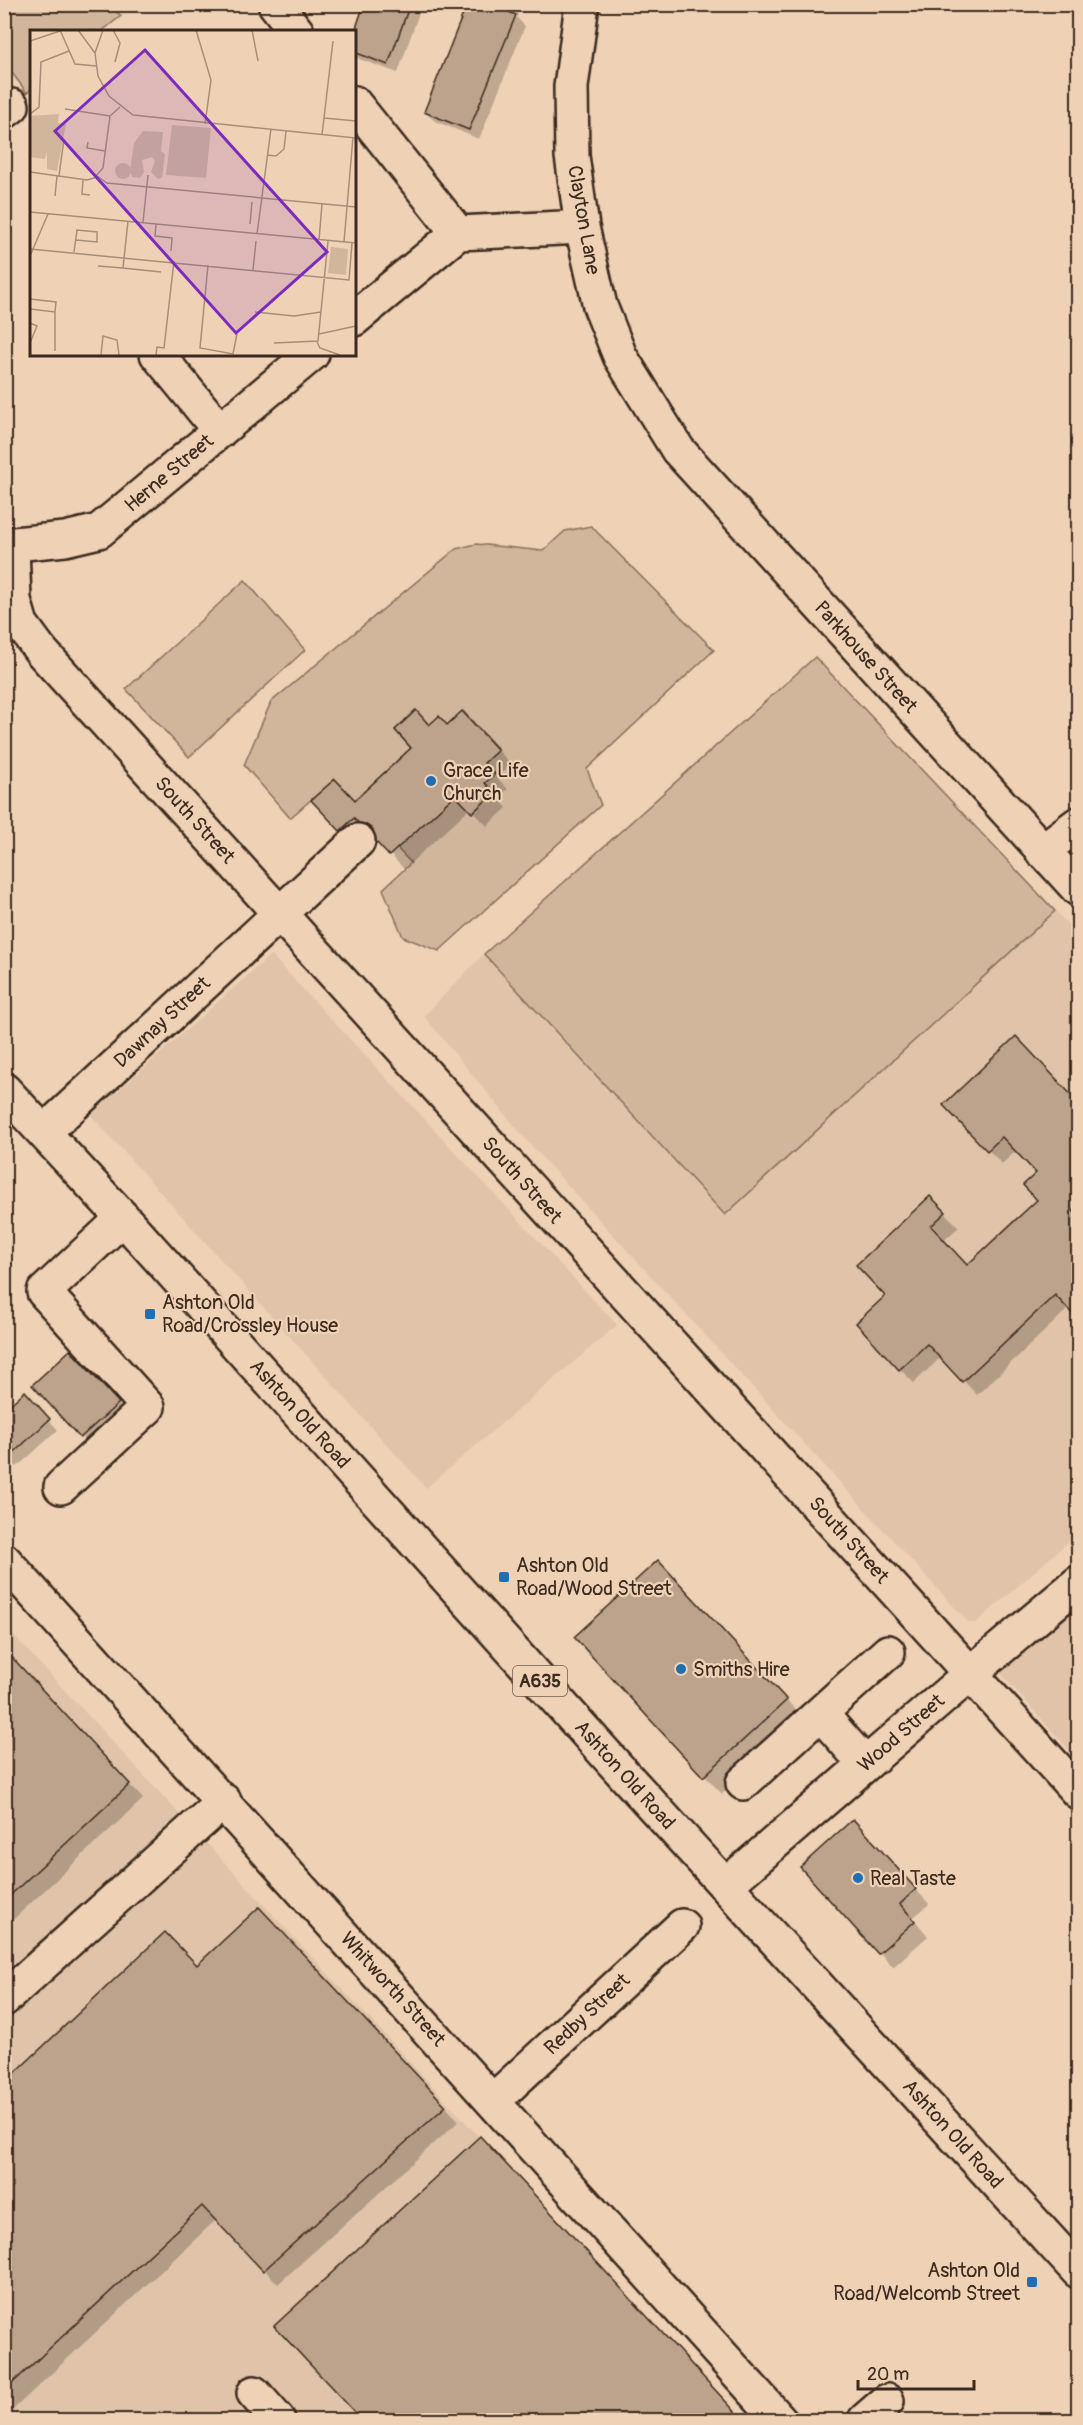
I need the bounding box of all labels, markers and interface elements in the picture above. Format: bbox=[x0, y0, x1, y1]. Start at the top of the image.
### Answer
inset map bbox=[30, 30, 356, 356]
street label: Clayton Lane bbox=[562, 163, 606, 277]
street label: Herne Street bbox=[119, 428, 219, 517]
street label: Parkhouse Street bbox=[809, 596, 924, 719]
place label: Grace Life Church bbox=[443, 758, 529, 806]
street label: South Street bbox=[149, 771, 241, 869]
marker: Grace Life Church bbox=[424, 774, 438, 788]
street label: Dawnay Street bbox=[108, 970, 216, 1073]
street label: South Street bbox=[476, 1131, 568, 1229]
place label: Ashton Old Road/Crossley House bbox=[162, 1290, 338, 1338]
marker: Ashton Old Road/Crossley House bbox=[143, 1307, 157, 1321]
street label: Ashton Old Road bbox=[244, 1354, 356, 1474]
street label: South Street bbox=[803, 1491, 895, 1589]
place label: Ashton Old Road/Wood Street bbox=[516, 1553, 672, 1601]
marker: Ashton Old Road/Wood Street bbox=[497, 1570, 511, 1584]
place label: Smiths Hire bbox=[693, 1657, 790, 1682]
marker: Smiths Hire bbox=[674, 1662, 688, 1676]
road number: A635 bbox=[513, 1666, 567, 1696]
street label: Wood Street bbox=[852, 1688, 950, 1778]
street label: Ashton Old Road bbox=[569, 1715, 681, 1835]
place label: Real Taste bbox=[870, 1866, 956, 1891]
marker: Real Taste bbox=[851, 1871, 865, 1885]
street label: Whitworth Street bbox=[335, 1927, 452, 2052]
street label: Redby Street bbox=[539, 1967, 636, 2060]
street label: Ashton Old Road bbox=[897, 2074, 1009, 2194]
place label: Ashton Old Road/Welcomb Street bbox=[833, 2258, 1021, 2306]
marker: Ashton Old Road/Welcomb Street bbox=[1025, 2275, 1039, 2289]
scale bar bbox=[858, 2353, 974, 2391]
text: 20 m bbox=[867, 2363, 909, 2386]

